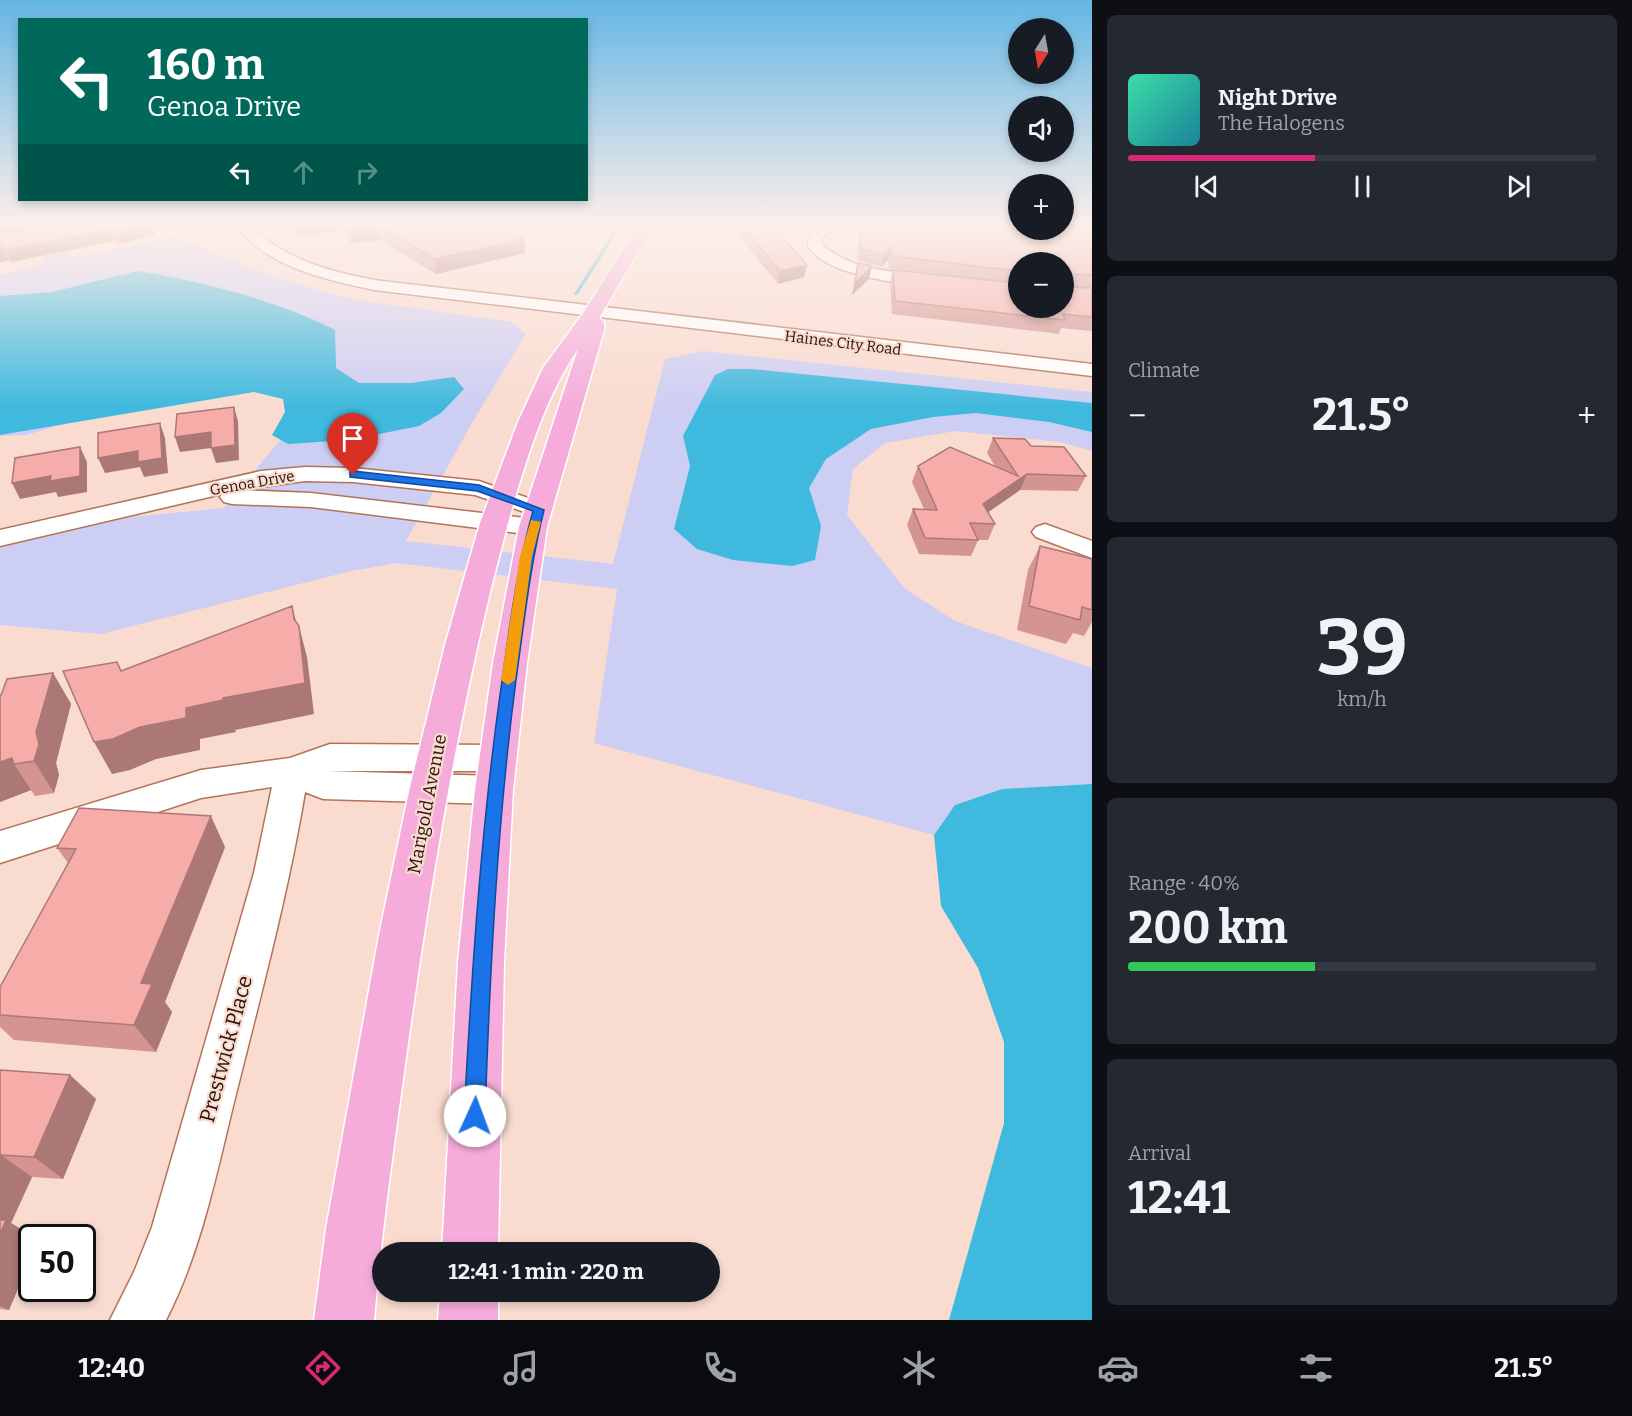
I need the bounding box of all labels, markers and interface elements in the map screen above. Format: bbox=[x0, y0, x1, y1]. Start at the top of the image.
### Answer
north arrow bbox=[1008, 18, 1074, 84]
map controls bbox=[1008, 18, 1074, 318]
text: 160 m bbox=[147, 40, 264, 90]
icon: left bbox=[48, 42, 126, 120]
text: Night Drive bbox=[1218, 84, 1337, 111]
text: Genoa Drive bbox=[147, 91, 301, 123]
button: sound bbox=[1008, 96, 1074, 162]
text: The Halogens bbox=[1218, 111, 1345, 135]
icon: left bbox=[224, 156, 257, 189]
icon: ahead bbox=[287, 156, 320, 189]
icon: right bbox=[350, 156, 383, 189]
icon: previous bbox=[1190, 170, 1223, 203]
icon: pause bbox=[1346, 170, 1379, 203]
icon: next bbox=[1502, 170, 1535, 203]
button: + bbox=[1008, 174, 1074, 240]
button: − bbox=[1008, 252, 1074, 318]
street label: Haines City Road bbox=[784, 327, 902, 359]
text: Climate bbox=[1128, 358, 1200, 382]
text: 21.5° bbox=[1312, 388, 1411, 442]
text: − bbox=[1128, 396, 1146, 436]
text: + bbox=[1577, 396, 1596, 436]
pin bbox=[327, 413, 378, 475]
icon: arrive bbox=[336, 422, 369, 455]
street label: Genoa Drive bbox=[208, 467, 296, 499]
text: 39 bbox=[1316, 601, 1408, 695]
text: km/h bbox=[1337, 687, 1387, 711]
street label: Marigold Avenue bbox=[403, 732, 451, 876]
text: Range · 40% bbox=[1128, 871, 1240, 895]
text: 200 km bbox=[1128, 901, 1288, 955]
street label: Prestwick Place bbox=[194, 973, 258, 1125]
position arrow bbox=[443, 1084, 507, 1148]
text: Arrival bbox=[1128, 1141, 1191, 1165]
text: 12:41 bbox=[1128, 1171, 1230, 1225]
speed limit sign: 50 bbox=[18, 1224, 96, 1302]
text: 12:41 · 1 min · 220 m bbox=[448, 1258, 644, 1285]
icon: directions bbox=[302, 1347, 344, 1389]
icon: music bbox=[500, 1347, 542, 1389]
icon: phone bbox=[699, 1347, 741, 1389]
icon: climate bbox=[898, 1347, 940, 1389]
icon: car bbox=[1097, 1347, 1139, 1389]
icon: filters bbox=[1295, 1347, 1337, 1389]
text: 12:40 bbox=[78, 1352, 145, 1384]
text: 21.5° bbox=[1494, 1352, 1554, 1384]

